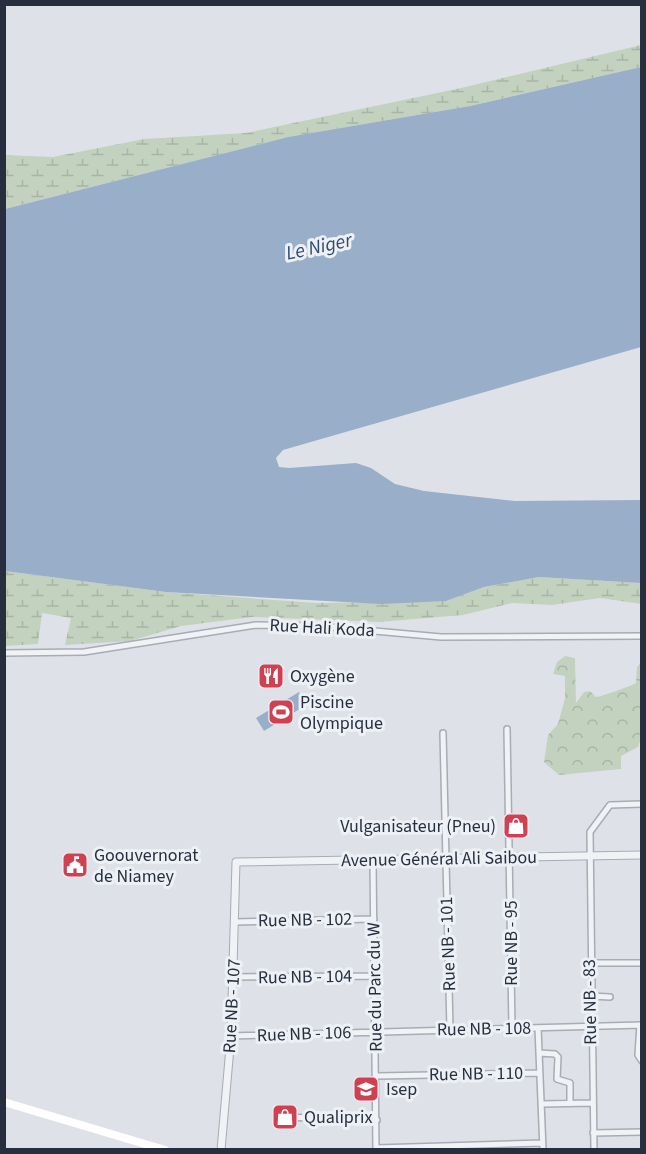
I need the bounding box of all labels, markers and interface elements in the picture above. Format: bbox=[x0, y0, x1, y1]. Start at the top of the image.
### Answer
water label: Le Niger bbox=[283, 226, 356, 268]
street label: Rue Hali Koda bbox=[269, 613, 375, 643]
restaurant icon: Oxygène bbox=[256, 661, 286, 691]
place label: Oxygène bbox=[290, 664, 355, 689]
place label: Piscine Olympique bbox=[300, 690, 383, 736]
sports icon: Piscine Olympique bbox=[266, 697, 296, 727]
shop icon: Vulganisateur (Pneu) bbox=[501, 811, 531, 841]
place label: Vulganisateur (Pneu) bbox=[340, 814, 496, 839]
place label: Goouvernorat de Niamey bbox=[94, 843, 198, 889]
street label: Avenue Général Ali Saibou bbox=[341, 845, 537, 873]
public building icon: Goouvernorat de Niamey bbox=[60, 850, 90, 880]
street label: Rue NB - 101 bbox=[434, 896, 462, 992]
street label: Rue NB - 95 bbox=[499, 900, 524, 986]
street label: Rue NB - 102 bbox=[258, 907, 352, 933]
street label: Rue du Parc du W bbox=[361, 922, 389, 1052]
street label: Rue NB - 107 bbox=[217, 958, 247, 1054]
street label: Rue NB - 83 bbox=[577, 959, 603, 1045]
street label: Rue NB - 104 bbox=[258, 964, 352, 990]
street label: Rue NB - 108 bbox=[437, 1016, 531, 1042]
street label: Rue NB - 106 bbox=[256, 1020, 352, 1048]
street label: Rue NB - 110 bbox=[429, 1061, 523, 1087]
school or university icon: Isep bbox=[351, 1074, 381, 1104]
place label: Isep bbox=[386, 1077, 417, 1102]
shop icon: Qualiprix bbox=[270, 1102, 300, 1132]
place label: Qualiprix bbox=[304, 1105, 373, 1130]

